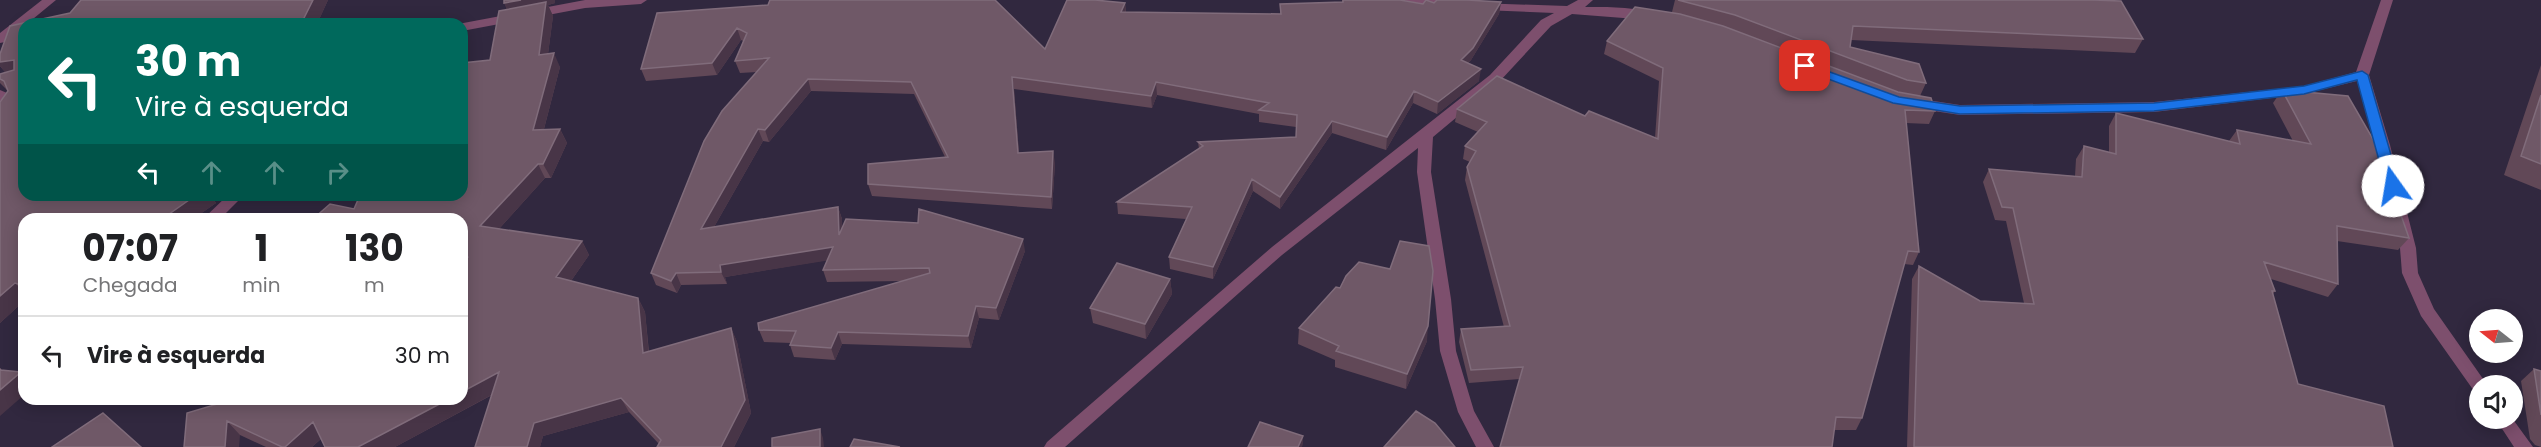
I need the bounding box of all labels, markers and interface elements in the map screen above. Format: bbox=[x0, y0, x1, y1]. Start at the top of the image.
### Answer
text: 30 m bbox=[135, 32, 241, 91]
pin bbox=[1779, 40, 1830, 91]
icon: left bbox=[36, 42, 114, 120]
icon: arrive bbox=[1788, 49, 1821, 82]
text: Vire à esquerda bbox=[135, 88, 349, 125]
position arrow bbox=[2361, 154, 2425, 218]
icon: left bbox=[132, 156, 165, 189]
icon: ahead bbox=[195, 156, 228, 189]
icon: ahead bbox=[258, 156, 291, 189]
icon: right bbox=[321, 156, 354, 189]
text: 07:07 bbox=[82, 223, 178, 274]
text: 1 bbox=[255, 223, 268, 274]
text: 130 bbox=[345, 223, 404, 274]
text: Chegada bbox=[83, 271, 178, 299]
text: min bbox=[242, 271, 281, 299]
text: m bbox=[364, 271, 385, 299]
north arrow bbox=[2469, 309, 2523, 363]
map controls bbox=[2469, 309, 2523, 429]
icon: left bbox=[36, 339, 69, 372]
text: Vire à esquerda bbox=[87, 340, 265, 371]
text: 30 m bbox=[395, 340, 450, 371]
button: sound bbox=[2469, 375, 2523, 429]

